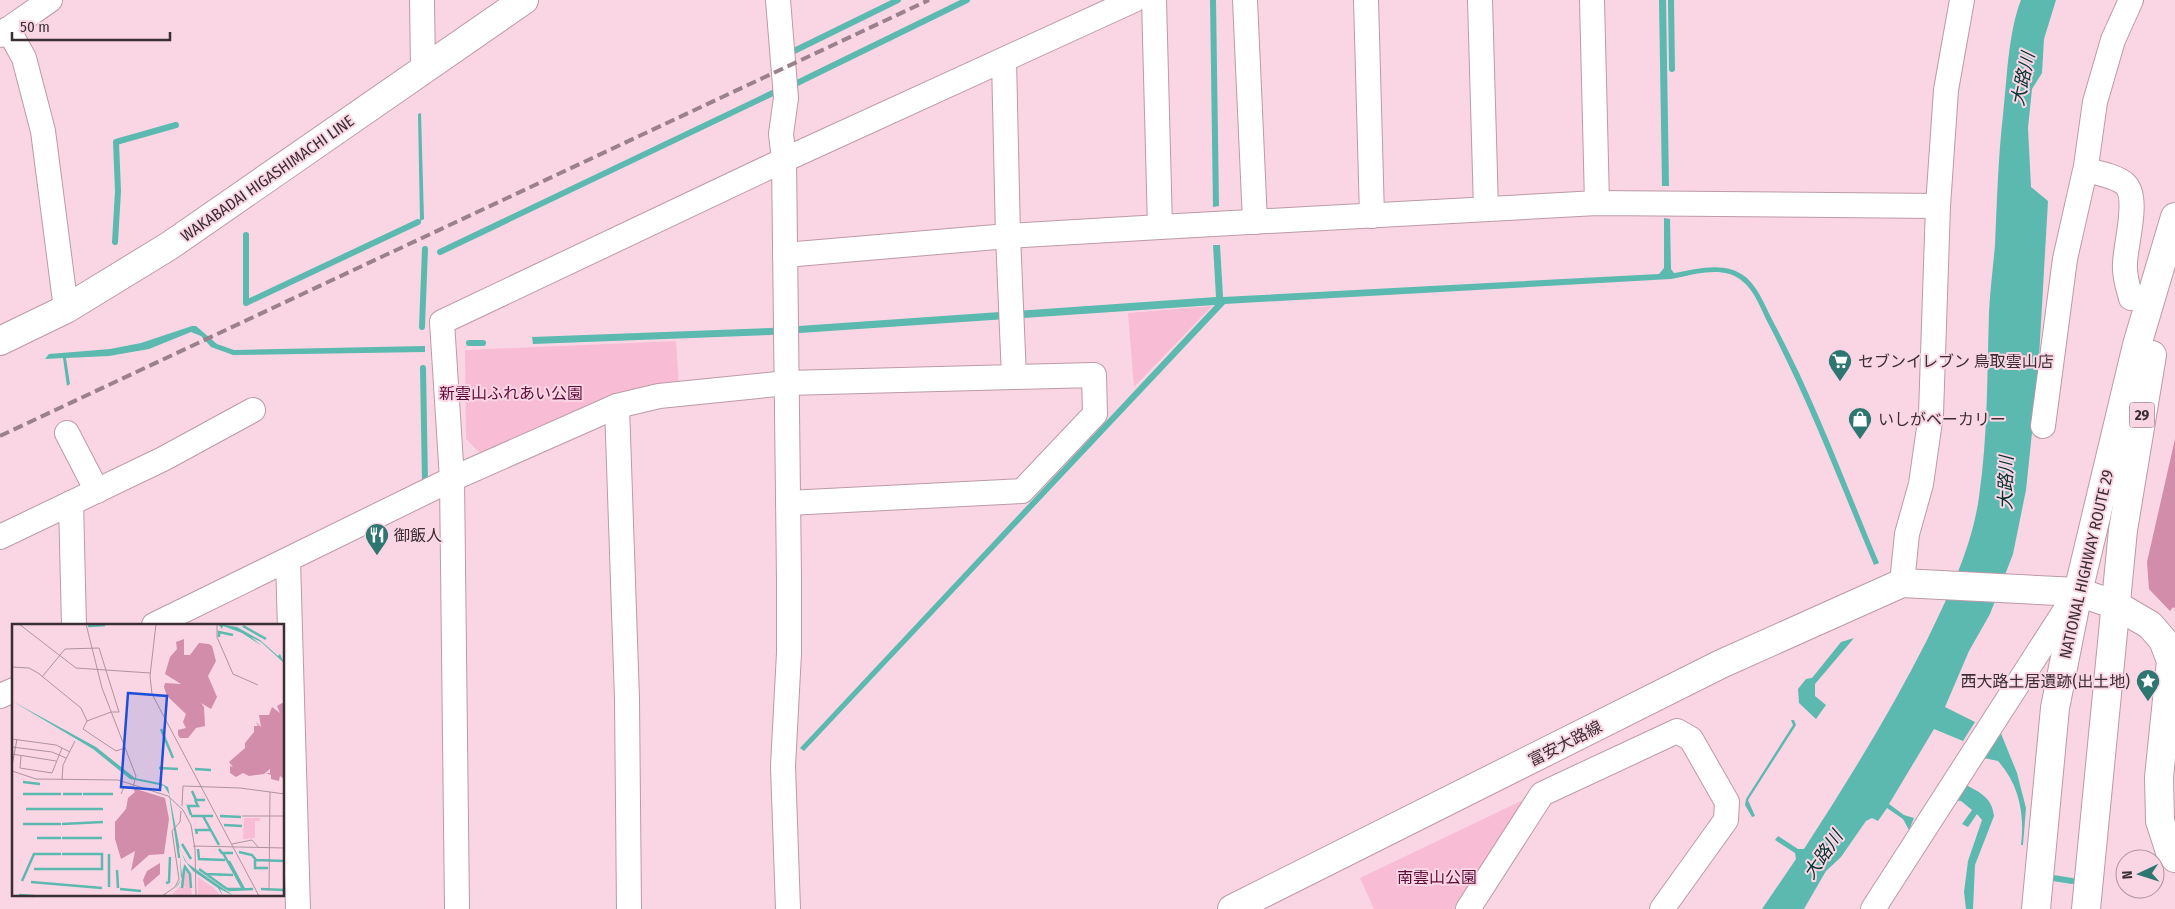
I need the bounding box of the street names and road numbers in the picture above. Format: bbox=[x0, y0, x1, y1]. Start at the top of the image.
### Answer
street label: WAKABADAI HIGASHIMACHI LINE bbox=[177, 111, 358, 246]
road number: 29 bbox=[2130, 402, 2154, 428]
street label: NATIONAL HIGHWAY ROUTE 29 bbox=[2055, 468, 2118, 661]
street label: 富安大路線 bbox=[1525, 717, 1605, 770]

